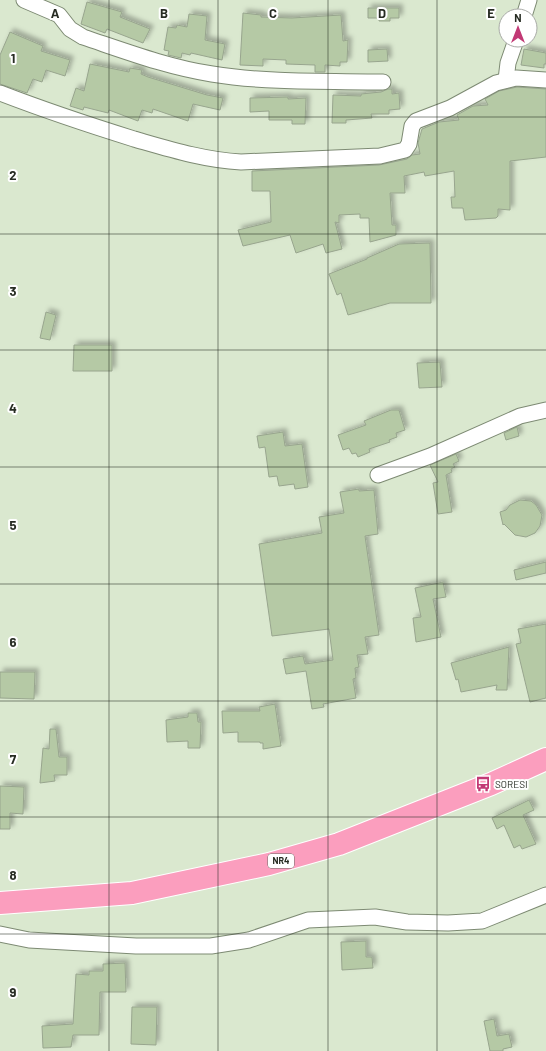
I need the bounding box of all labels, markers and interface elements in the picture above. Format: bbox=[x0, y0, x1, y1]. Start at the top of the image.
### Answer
text: A bbox=[51, 5, 60, 21]
text: B bbox=[160, 5, 168, 21]
text: C bbox=[269, 5, 277, 21]
text: D bbox=[378, 5, 386, 21]
text: E bbox=[487, 5, 495, 21]
north arrow bbox=[498, 8, 538, 48]
text: N bbox=[514, 11, 522, 24]
text: 1 bbox=[11, 50, 15, 66]
text: 2 bbox=[9, 167, 17, 183]
text: 3 bbox=[9, 283, 17, 299]
text: 4 bbox=[9, 400, 17, 416]
text: 5 bbox=[9, 517, 17, 533]
text: 6 bbox=[10, 634, 17, 650]
text: 7 bbox=[10, 751, 17, 767]
bus stop icon: SORESI bbox=[474, 775, 492, 793]
place label: SORESI bbox=[495, 778, 528, 790]
road number: NR4 bbox=[268, 854, 294, 868]
text: 8 bbox=[9, 867, 17, 883]
text: 9 bbox=[10, 984, 17, 1000]

